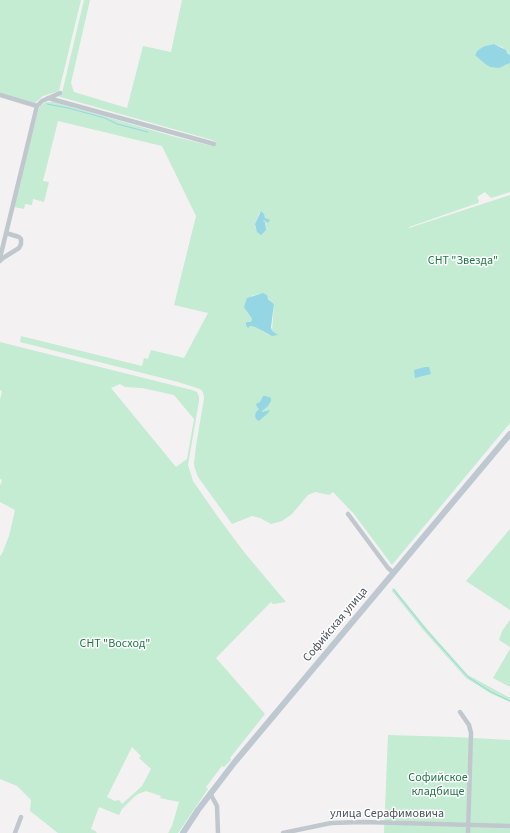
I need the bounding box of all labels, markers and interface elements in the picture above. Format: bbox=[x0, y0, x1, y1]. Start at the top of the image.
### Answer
park label: СНТ "Звезда" bbox=[428, 254, 498, 268]
street label: Софийская улица bbox=[301, 585, 371, 665]
park label: СНТ "Восход" bbox=[80, 637, 150, 651]
park label: Софийское кладбище bbox=[408, 771, 468, 799]
street label: улица Серафимовича bbox=[330, 807, 444, 821]

